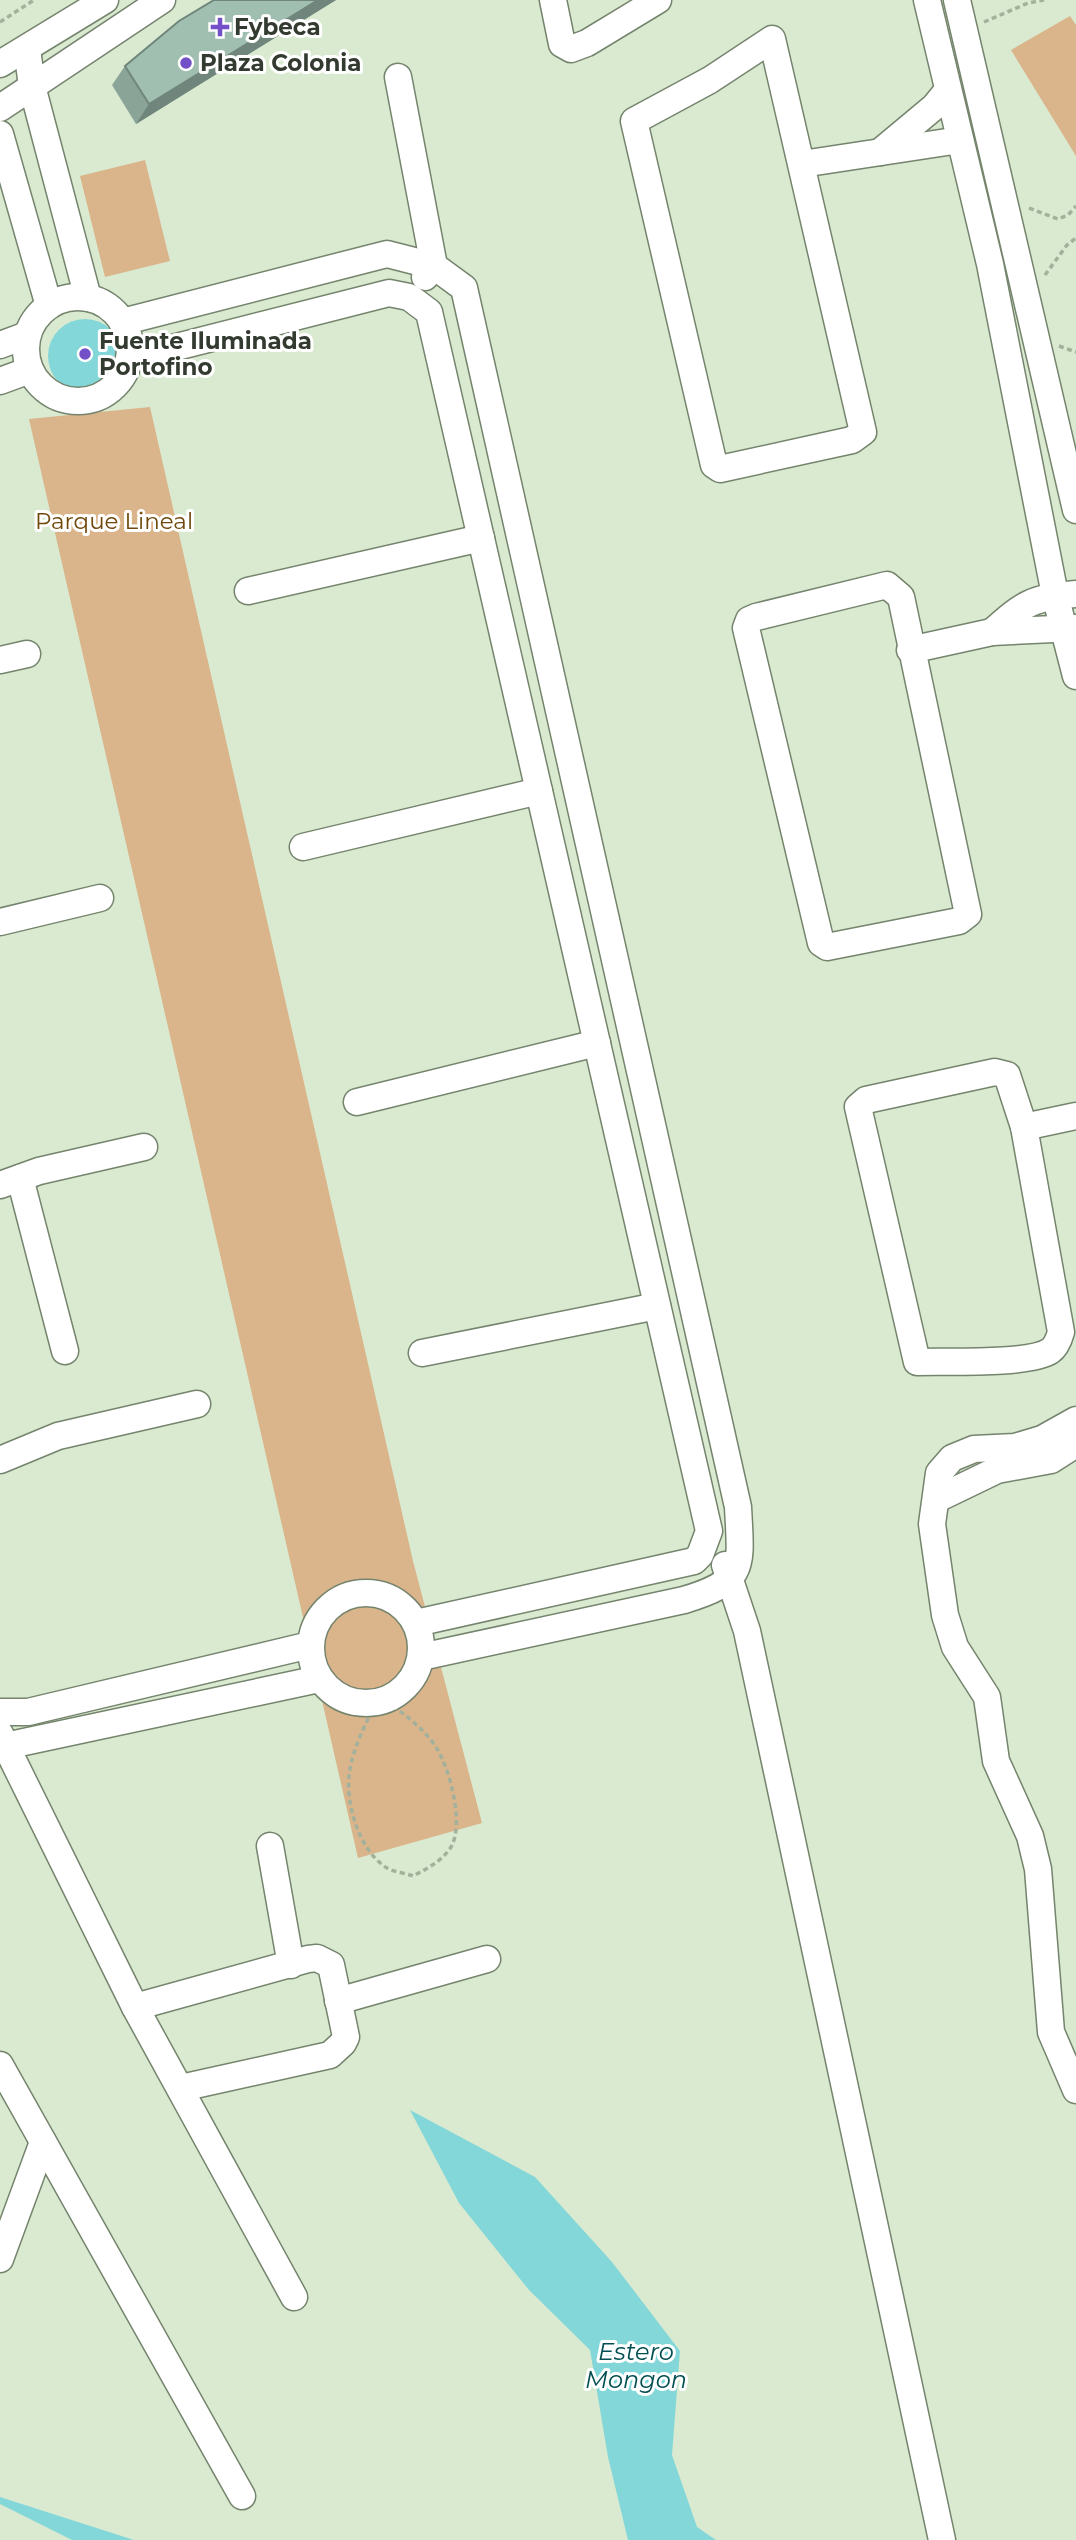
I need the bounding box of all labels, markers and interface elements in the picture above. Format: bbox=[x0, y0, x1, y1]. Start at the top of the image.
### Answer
place label: Fybeca bbox=[234, 13, 321, 41]
marker: Fybeca bbox=[212, 19, 228, 35]
place label: Plaza Colonia bbox=[200, 49, 361, 77]
marker: Plaza Colonia bbox=[178, 55, 194, 71]
place label: Fuente Iluminada Portofino bbox=[99, 327, 312, 381]
marker: Fuente Iluminada Portofino bbox=[77, 346, 93, 362]
park label: Parque Lineal bbox=[35, 507, 193, 535]
water label: Estero Mongon bbox=[585, 2337, 687, 2394]

